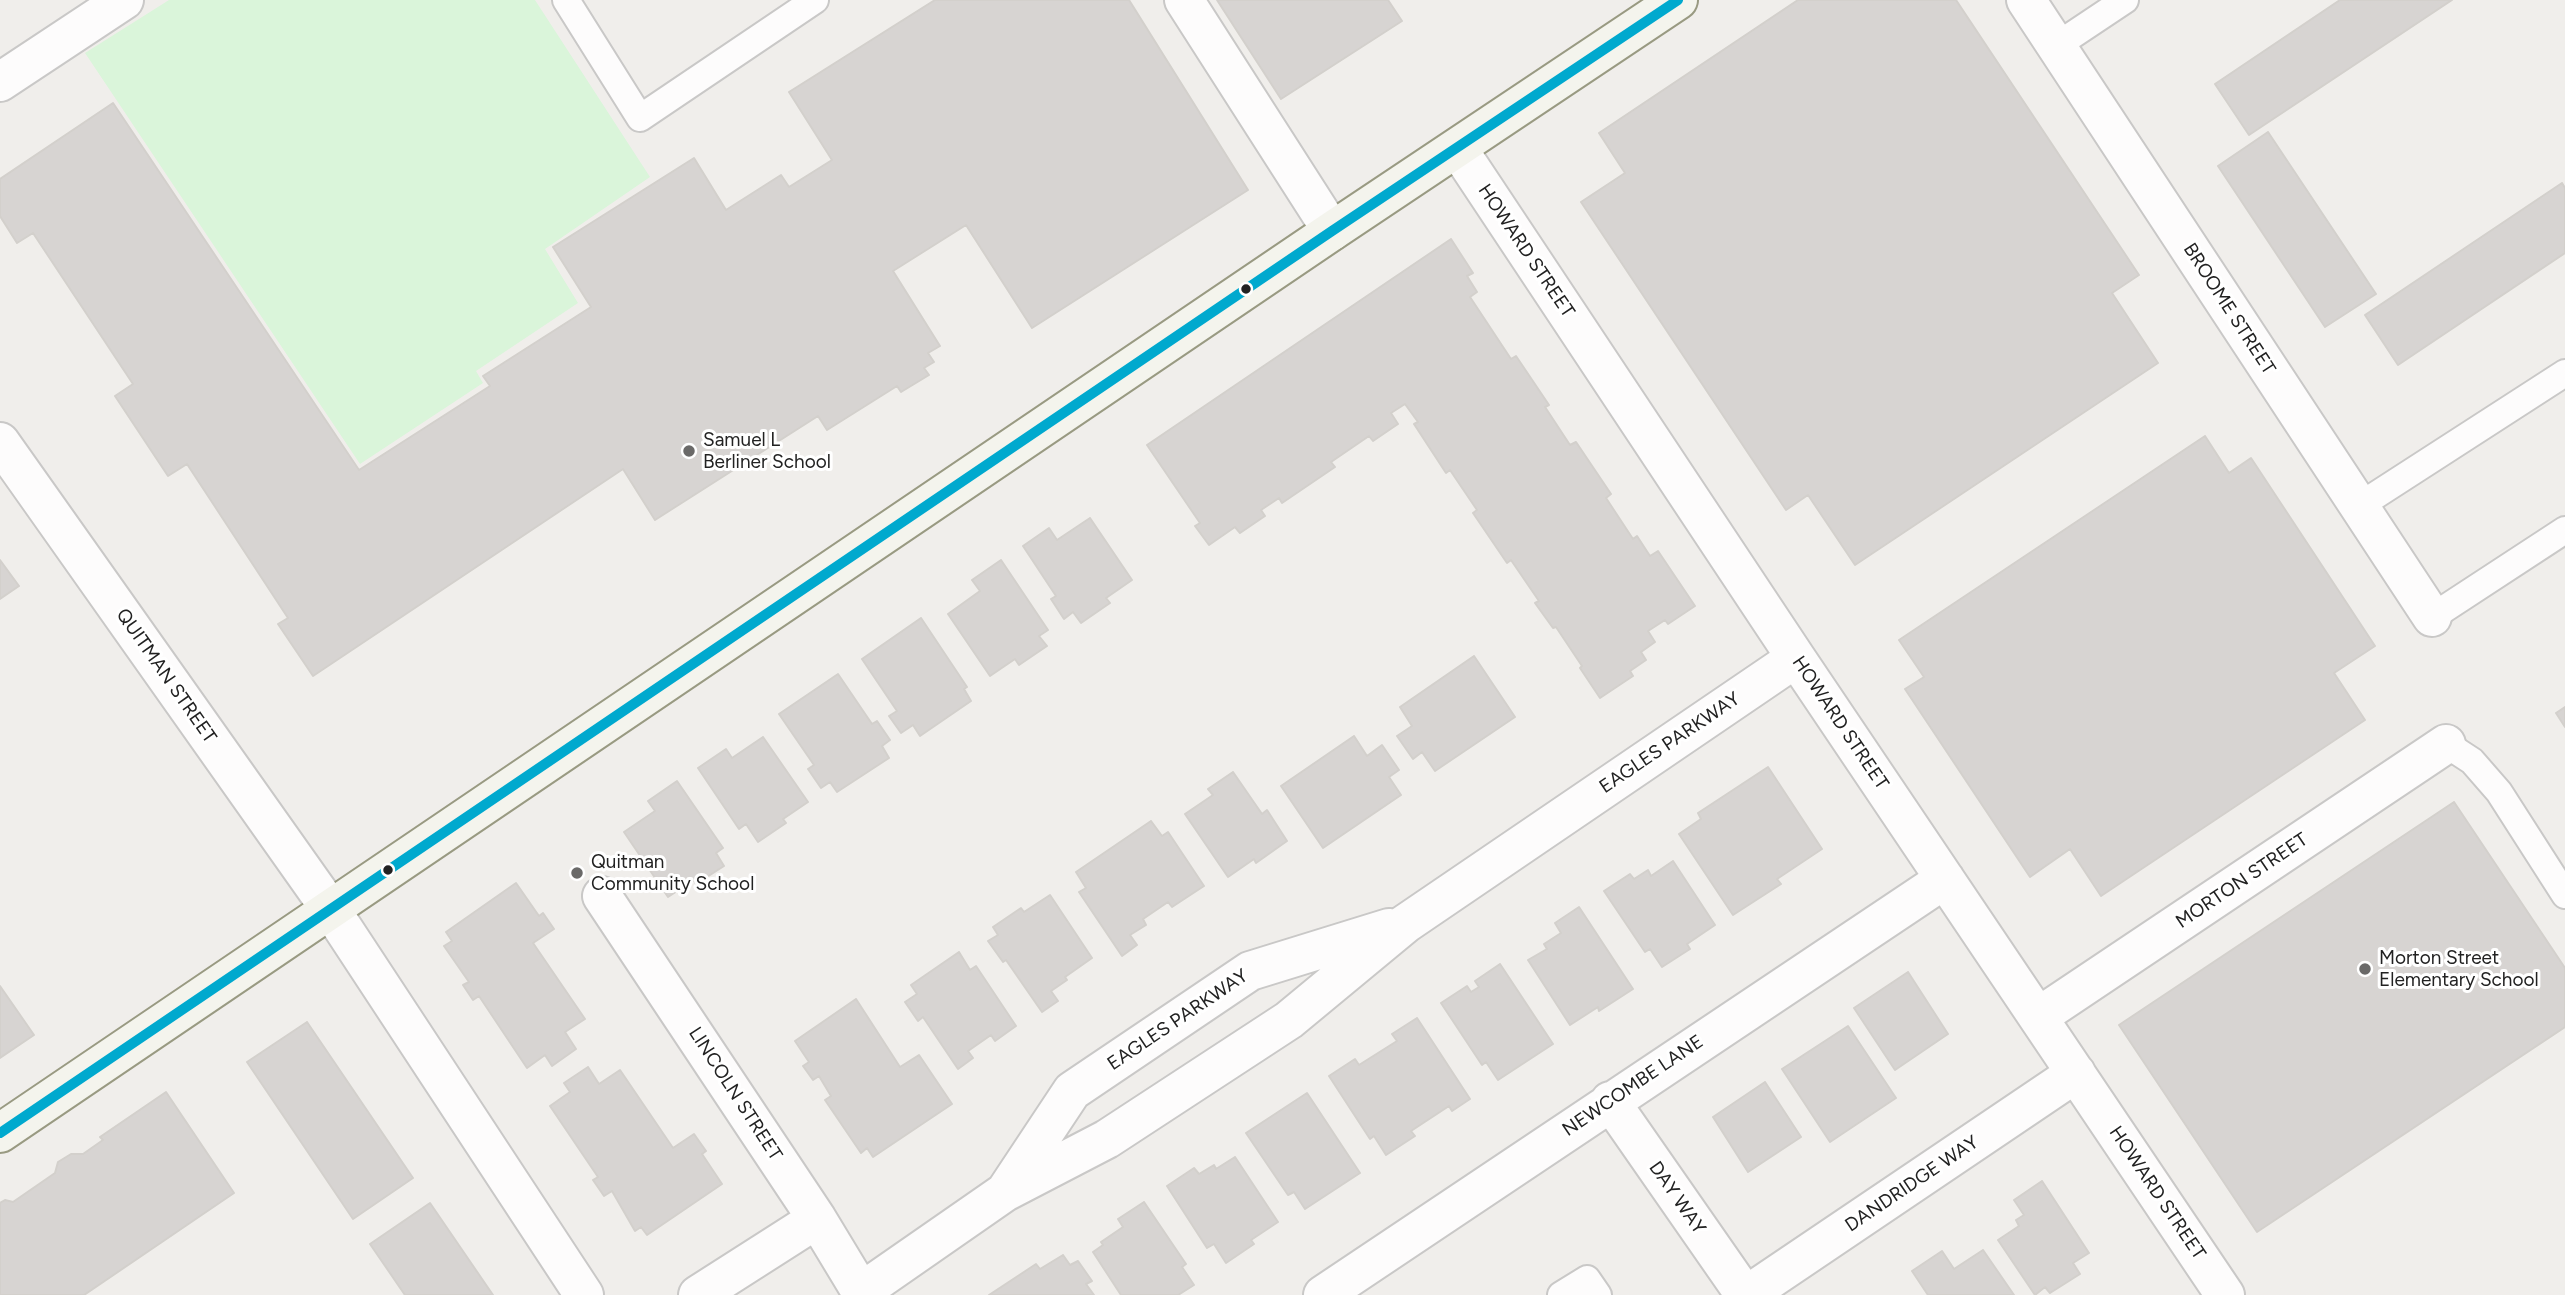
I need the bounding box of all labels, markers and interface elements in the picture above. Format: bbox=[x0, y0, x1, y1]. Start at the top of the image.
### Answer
street label: HOWARD STREET bbox=[1473, 180, 1579, 322]
street label: BROOME STREET bbox=[2178, 239, 2280, 379]
unlabelled marker bbox=[1239, 282, 1253, 296]
place label: Samuel L Berliner School bbox=[703, 429, 831, 473]
marker: Samuel L Berliner School bbox=[681, 443, 697, 459]
street label: QUITMAN STREET bbox=[111, 604, 221, 748]
street label: HOWARD STREET bbox=[1787, 652, 1893, 794]
street label: EAGLES PARKWAY bbox=[1595, 688, 1745, 798]
street label: MORTON STREET bbox=[2172, 828, 2312, 934]
place label: Quitman Community School bbox=[591, 851, 754, 895]
unlabelled marker bbox=[381, 863, 395, 877]
marker: Quitman Community School bbox=[569, 865, 585, 881]
place label: Morton Street Elementary School bbox=[2379, 947, 2539, 991]
marker: Morton Street Elementary School bbox=[2357, 961, 2373, 977]
street label: EAGLES PARKWAY bbox=[1103, 965, 1253, 1075]
street label: LINCOLN STREET bbox=[683, 1023, 787, 1165]
street label: NEWCOMBE LANE bbox=[1558, 1030, 1708, 1142]
street label: HOWARD STREET bbox=[2104, 1122, 2210, 1264]
street label: DANDRIDGE WAY bbox=[1841, 1131, 1983, 1237]
street label: DAY WAY bbox=[1644, 1157, 1710, 1239]

